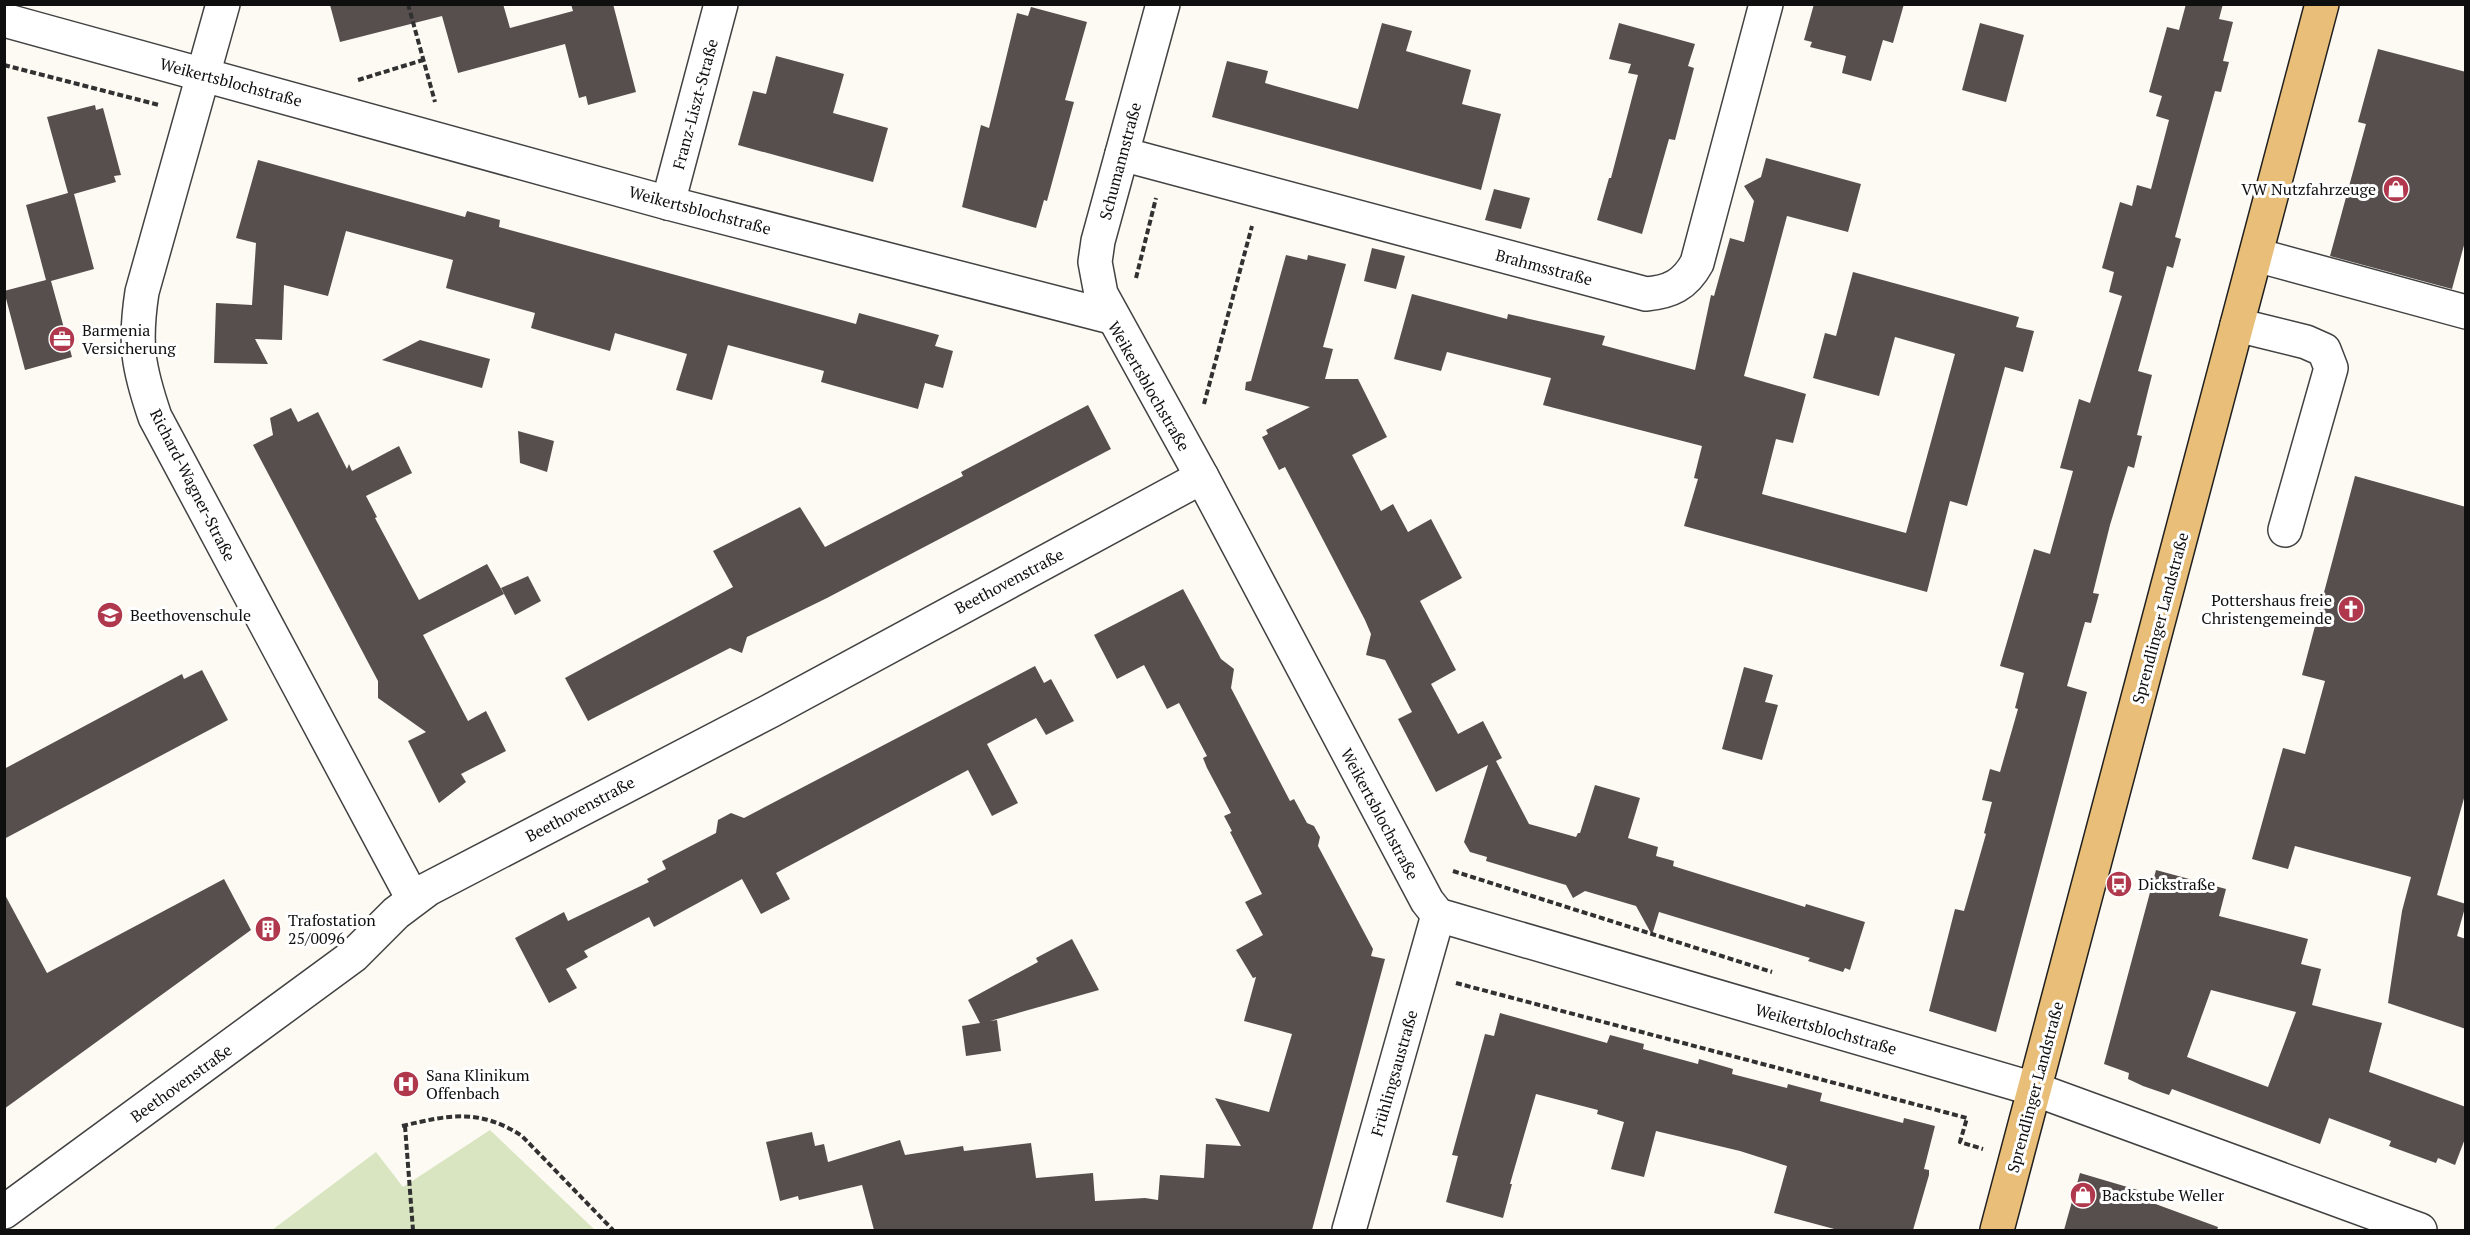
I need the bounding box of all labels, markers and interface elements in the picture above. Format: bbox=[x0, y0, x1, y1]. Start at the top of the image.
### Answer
street label: Franz-Liszt-Straße bbox=[667, 36, 723, 172]
street label: Weikertsblochstraße bbox=[157, 52, 305, 112]
street label: Schumannstraße bbox=[1094, 100, 1146, 222]
shop icon: VW Nutzfahrzeuge bbox=[2381, 174, 2411, 204]
place label: VW Nutzfahrzeuge bbox=[2241, 178, 2376, 200]
street label: Weikertsblochstraße bbox=[626, 180, 774, 240]
street label: Brahmsstraße bbox=[1493, 243, 1595, 291]
street label: Weikertsblochstraße bbox=[1103, 317, 1195, 455]
place label: Barmenia Versicherung bbox=[82, 319, 176, 359]
office icon: Barmenia Versicherung bbox=[47, 324, 77, 354]
street label: Richard-Wagner-Straße bbox=[145, 405, 241, 565]
street label: Sprendlinger Landstraße bbox=[2127, 530, 2193, 706]
street label: Beethovenstraße bbox=[951, 543, 1067, 619]
place label: Pottershaus freie Christengemeinde bbox=[2201, 589, 2332, 629]
church icon: Pottershaus freie Christengemeinde bbox=[2336, 594, 2366, 624]
school or university icon: Beethovenschule bbox=[95, 600, 125, 630]
place label: Beethovenschule bbox=[130, 604, 251, 626]
street label: Weikertsblochstraße bbox=[1336, 744, 1424, 884]
street label: Beethovenstraße bbox=[522, 771, 638, 847]
bus stop icon: Dickstraße bbox=[2104, 869, 2134, 899]
place label: Dickstraße bbox=[2138, 873, 2215, 895]
place label: Trafostation 25/0096 bbox=[288, 909, 376, 949]
building icon: Trafostation 25/0096 bbox=[253, 914, 283, 944]
street label: Weikertsblochstraße bbox=[1753, 998, 1899, 1060]
street label: Sprendlinger Landstraße bbox=[2002, 999, 2068, 1175]
street label: Frühlingsaustraße bbox=[1365, 1007, 1423, 1139]
street label: Beethovenstraße bbox=[126, 1039, 236, 1127]
place label: Sana Klinikum Offenbach bbox=[426, 1064, 530, 1104]
hospital icon: Sana Klinikum Offenbach bbox=[391, 1069, 421, 1099]
shop icon: Backstube Weller bbox=[2068, 1180, 2098, 1210]
place label: Backstube Weller bbox=[2102, 1184, 2225, 1206]

